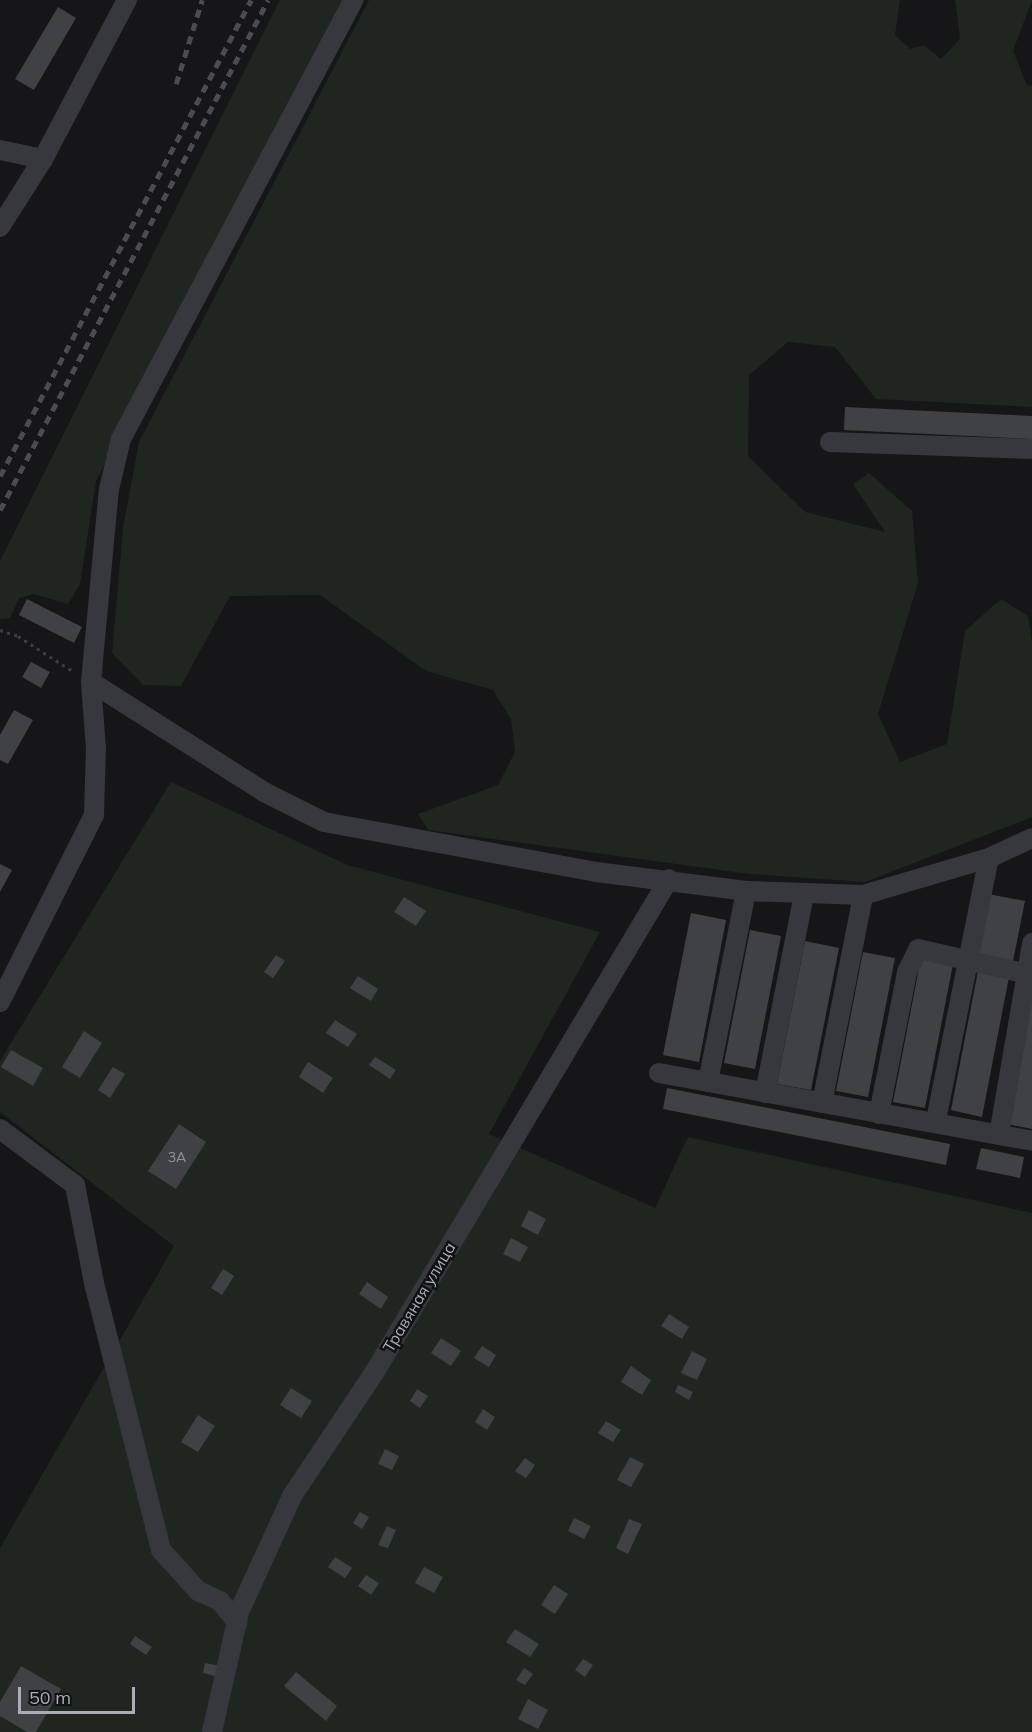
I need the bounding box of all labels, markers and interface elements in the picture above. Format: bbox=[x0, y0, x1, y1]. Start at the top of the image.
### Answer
house number: 3А bbox=[168, 1149, 186, 1165]
street label: Травяная улица bbox=[379, 1239, 459, 1355]
scale bar bbox=[21, 1675, 138, 1713]
text: 50 m bbox=[29, 1686, 71, 1709]

